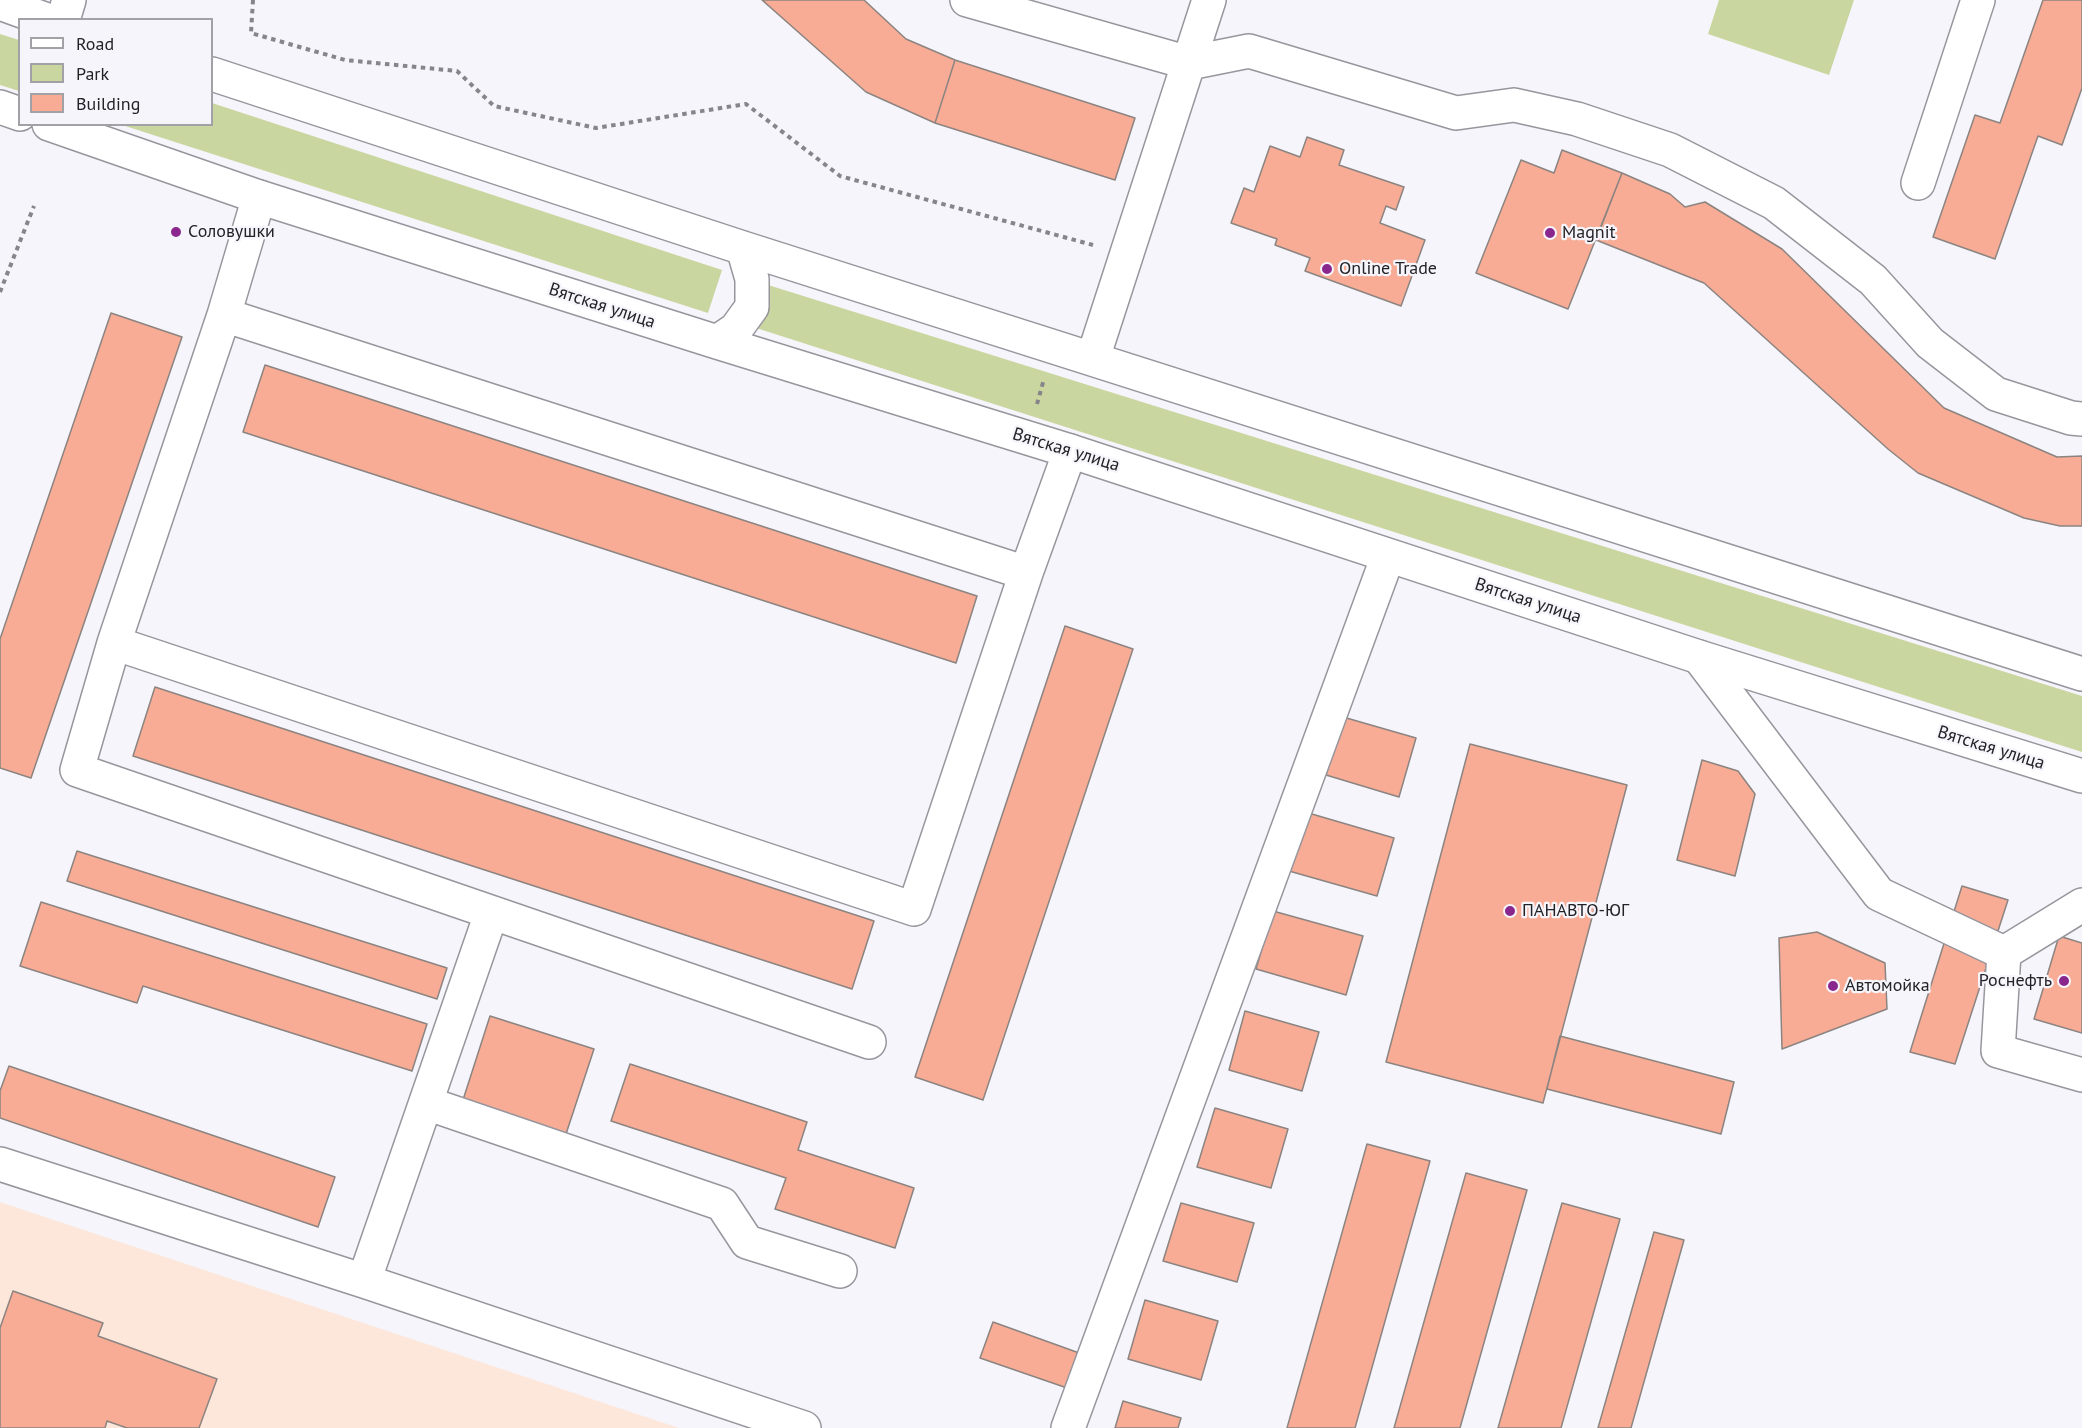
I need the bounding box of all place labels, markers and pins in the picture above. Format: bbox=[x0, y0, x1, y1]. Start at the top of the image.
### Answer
place label: Соловушки bbox=[188, 221, 275, 243]
place label: Magnit bbox=[1562, 222, 1616, 244]
marker: Соловушки bbox=[169, 225, 183, 239]
marker: Magnit bbox=[1543, 226, 1557, 240]
place label: Online Trade bbox=[1339, 258, 1437, 280]
marker: Online Trade bbox=[1320, 262, 1334, 276]
place label: ПАНАВТО-ЮГ bbox=[1522, 900, 1629, 922]
marker: ПАНАВТО-ЮГ bbox=[1503, 904, 1517, 918]
place label: Роснефть bbox=[1979, 970, 2052, 992]
marker: Роснефть bbox=[2057, 974, 2071, 988]
place label: Автомойка bbox=[1845, 975, 1930, 997]
marker: Автомойка bbox=[1826, 979, 1840, 993]

